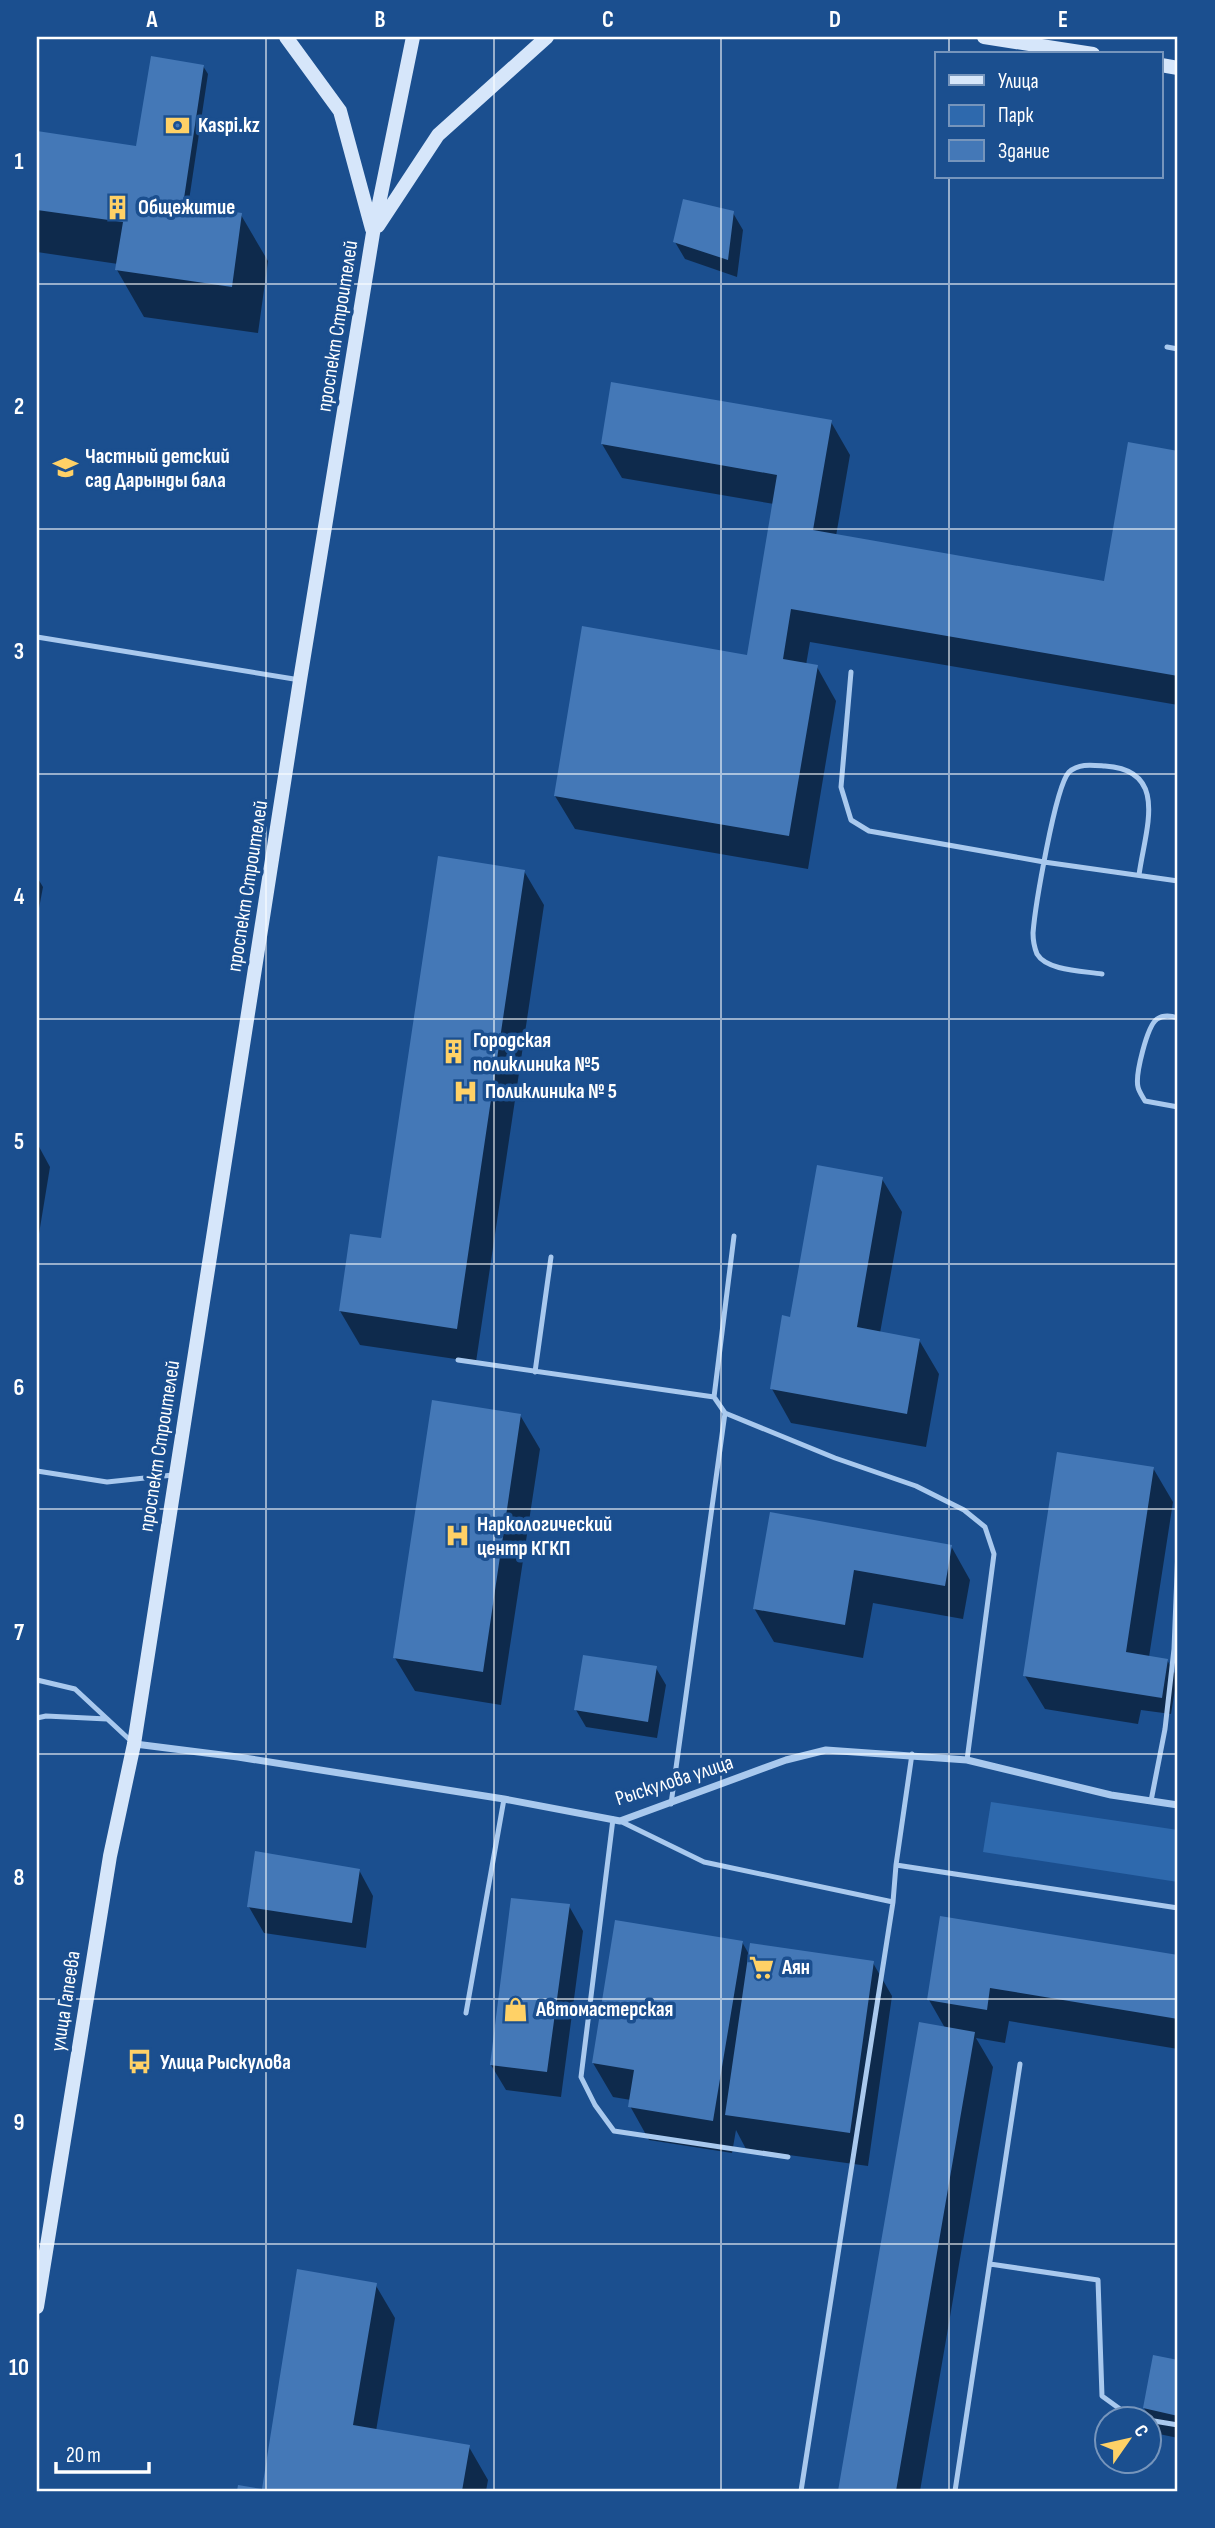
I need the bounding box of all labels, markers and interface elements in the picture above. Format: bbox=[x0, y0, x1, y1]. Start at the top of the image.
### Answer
text: A bbox=[146, 6, 159, 34]
text: B bbox=[375, 6, 386, 34]
text: C bbox=[602, 6, 614, 34]
text: D bbox=[829, 6, 841, 34]
text: E bbox=[1058, 6, 1068, 34]
legend bbox=[935, 52, 1162, 178]
text: Улица bbox=[998, 69, 1039, 94]
text: Парк bbox=[998, 103, 1033, 128]
bank icon: Kaspi.kz bbox=[164, 111, 192, 139]
place label: Kaspi.kz bbox=[198, 113, 260, 138]
text: Здание bbox=[998, 139, 1050, 164]
text: 1 bbox=[14, 148, 24, 176]
building icon: Общежитие bbox=[104, 193, 132, 221]
place label: Общежитие bbox=[138, 195, 235, 220]
street label: проспект Строителей bbox=[312, 239, 363, 414]
text: 2 bbox=[14, 393, 24, 421]
place label: Частный детский сад Дарынды бала bbox=[85, 444, 230, 493]
school or university icon: Частный детский сад Дарынды бала bbox=[51, 454, 79, 482]
text: 3 bbox=[14, 638, 24, 666]
street label: проспект Строителей bbox=[222, 799, 273, 974]
text: 4 bbox=[14, 883, 25, 911]
place label: Городская поликлиника №5 bbox=[473, 1028, 600, 1077]
building icon: Городская поликлиника №5 bbox=[439, 1038, 467, 1066]
hospital icon: Поликлиника № 5 bbox=[451, 1077, 479, 1105]
place label: Поликлиника № 5 bbox=[485, 1079, 617, 1104]
text: 5 bbox=[14, 1128, 24, 1156]
street label: проспект Строителей bbox=[134, 1359, 185, 1534]
text: 6 bbox=[14, 1374, 24, 1402]
place label: Наркологический центр КГКП bbox=[477, 1512, 612, 1561]
hospital icon: Наркологический центр КГКП bbox=[443, 1522, 471, 1550]
text: 7 bbox=[14, 1619, 24, 1647]
street label: Рыскулова улица bbox=[612, 1750, 736, 1811]
text: 8 bbox=[14, 1864, 25, 1892]
street label: улица Гапеева bbox=[45, 1949, 86, 2053]
supermarket icon: Аян bbox=[748, 1953, 776, 1981]
place label: Аян bbox=[781, 1955, 810, 1980]
shop icon: Автомастерская bbox=[502, 1995, 530, 2023]
place label: Автомастерская bbox=[535, 1997, 673, 2022]
bus stop icon: Улица Рыскулова bbox=[126, 2048, 154, 2076]
place label: Улица Рыскулова bbox=[160, 2050, 291, 2075]
text: 9 bbox=[14, 2109, 24, 2137]
text: 10 bbox=[9, 2354, 29, 2382]
north arrow bbox=[1092, 2406, 1162, 2476]
text: С bbox=[1129, 2421, 1153, 2442]
scale bar bbox=[56, 2430, 149, 2474]
text: 20 m bbox=[66, 2443, 101, 2468]

